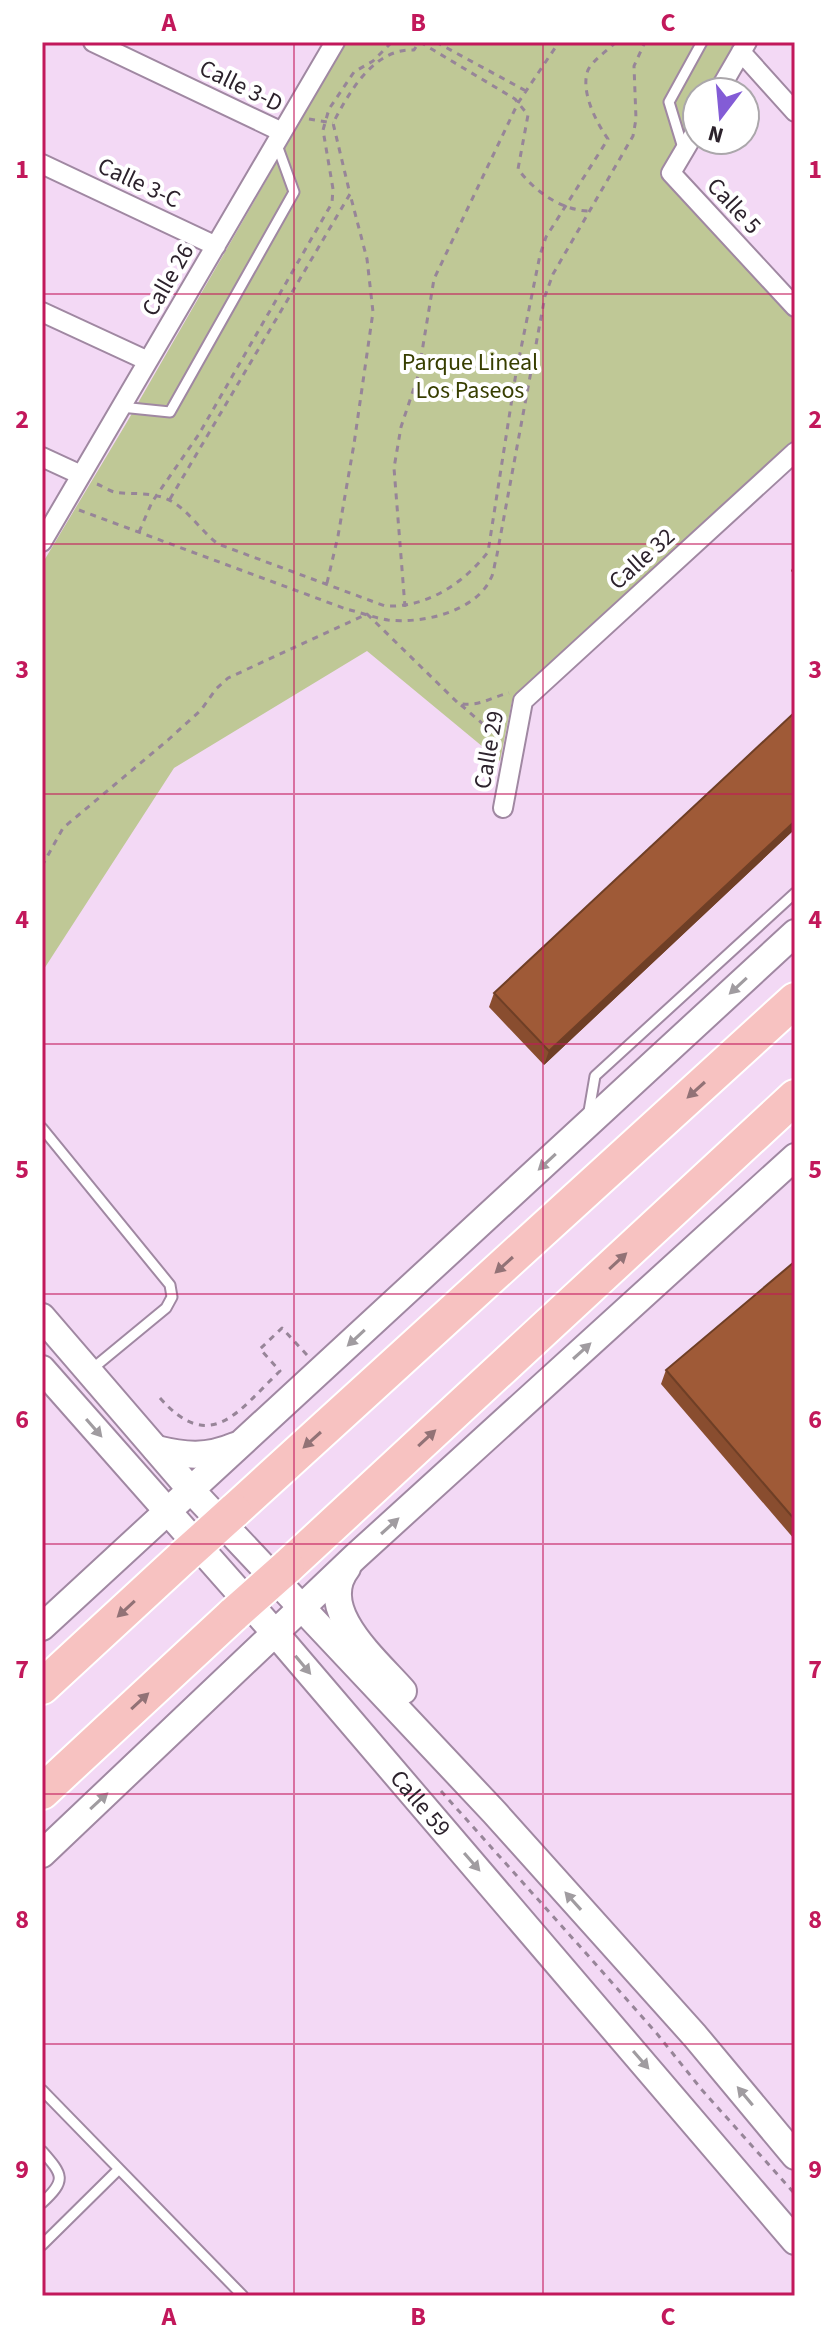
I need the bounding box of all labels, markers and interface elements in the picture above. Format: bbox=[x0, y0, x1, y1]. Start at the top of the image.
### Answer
text: A bbox=[161, 4, 178, 41]
text: B bbox=[410, 4, 426, 41]
text: C bbox=[660, 4, 676, 41]
street label: Calle 3-D bbox=[193, 51, 289, 121]
north arrow bbox=[681, 76, 761, 156]
text: N bbox=[704, 117, 727, 152]
street label: Calle 3-C bbox=[92, 149, 186, 217]
text: 1 bbox=[15, 151, 29, 188]
text: 1 bbox=[808, 151, 822, 188]
street label: Calle 5 bbox=[698, 170, 770, 242]
street label: Calle 26 bbox=[133, 237, 203, 323]
park label: Parque Lineal Los Paseos bbox=[402, 345, 538, 408]
text: 2 bbox=[15, 401, 29, 438]
text: 2 bbox=[808, 401, 822, 438]
street label: Calle 32 bbox=[601, 520, 683, 598]
text: 3 bbox=[15, 651, 29, 688]
text: 3 bbox=[808, 651, 822, 688]
street label: Calle 29 bbox=[465, 708, 513, 792]
text: 4 bbox=[15, 901, 29, 938]
text: 4 bbox=[808, 901, 822, 938]
one-way arrow bbox=[728, 976, 747, 994]
one-way arrow bbox=[687, 1081, 706, 1099]
text: 5 bbox=[15, 1151, 29, 1188]
text: 5 bbox=[808, 1151, 822, 1188]
one-way arrow bbox=[537, 1152, 556, 1170]
one-way arrow bbox=[608, 1252, 627, 1270]
one-way arrow bbox=[494, 1256, 513, 1274]
one-way arrow bbox=[346, 1329, 365, 1347]
one-way arrow bbox=[572, 1342, 592, 1360]
text: 6 bbox=[15, 1401, 29, 1438]
text: 6 bbox=[808, 1401, 822, 1438]
one-way arrow bbox=[84, 1418, 102, 1437]
one-way arrow bbox=[417, 1429, 436, 1447]
one-way arrow bbox=[302, 1431, 321, 1449]
one-way arrow bbox=[380, 1517, 399, 1535]
one-way arrow bbox=[117, 1600, 136, 1618]
text: 7 bbox=[15, 1651, 29, 1688]
text: 7 bbox=[808, 1651, 822, 1688]
one-way arrow bbox=[294, 1654, 311, 1674]
one-way arrow bbox=[130, 1693, 149, 1711]
street label: Calle 59 bbox=[382, 1762, 459, 1844]
one-way arrow bbox=[89, 1792, 108, 1810]
one-way arrow bbox=[463, 1852, 480, 1872]
one-way arrow bbox=[565, 1891, 583, 1910]
text: 8 bbox=[15, 1901, 29, 1938]
text: 8 bbox=[808, 1901, 822, 1938]
one-way arrow bbox=[631, 2050, 649, 2069]
one-way arrow bbox=[737, 2086, 754, 2106]
text: 9 bbox=[15, 2151, 29, 2188]
text: 9 bbox=[808, 2151, 822, 2188]
text: A bbox=[161, 2298, 178, 2335]
text: B bbox=[410, 2298, 426, 2335]
text: C bbox=[660, 2298, 676, 2335]

